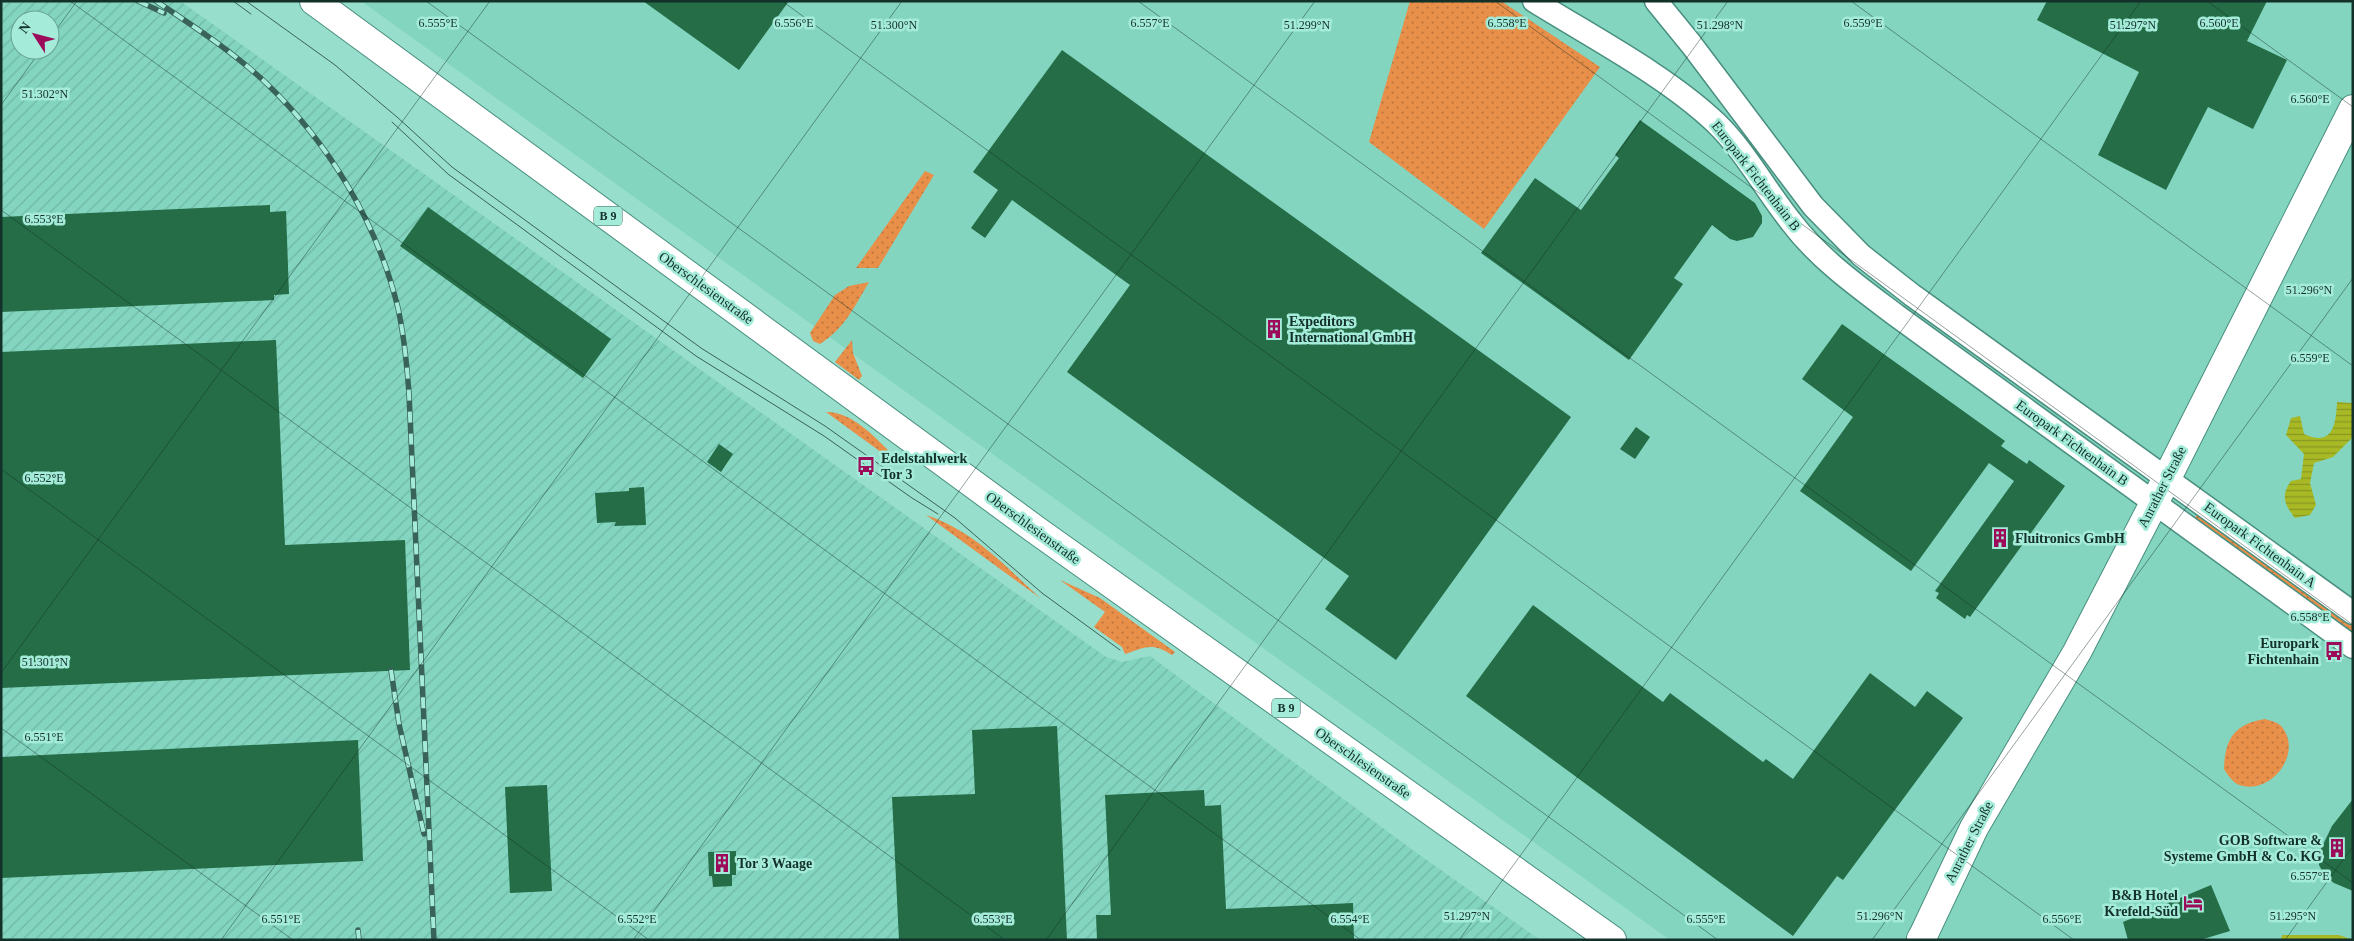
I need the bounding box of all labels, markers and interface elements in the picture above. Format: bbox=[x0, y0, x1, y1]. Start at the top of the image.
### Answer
north arrow bbox=[10, 10, 60, 60]
text: 6.555°E bbox=[418, 16, 458, 30]
text: 6.556°E bbox=[774, 16, 814, 30]
text: 6.557°E bbox=[1130, 16, 1170, 30]
text: 6.558°E bbox=[1487, 16, 1527, 30]
text: 6.559°E bbox=[1843, 16, 1883, 30]
text: 6.560°E bbox=[2199, 16, 2239, 30]
text: 51.300°N bbox=[871, 18, 918, 32]
text: 51.299°N bbox=[1284, 18, 1331, 32]
text: 51.298°N bbox=[1697, 18, 1744, 32]
text: 51.297°N bbox=[2110, 18, 2157, 32]
text: N bbox=[16, 19, 34, 36]
text: 51.302°N bbox=[22, 87, 69, 101]
text: 6.560°E bbox=[2290, 92, 2330, 106]
street label: Europark Fichtenhain B bbox=[1709, 118, 1803, 234]
road number: B 9 bbox=[594, 207, 622, 226]
text: 6.553°E bbox=[24, 212, 64, 226]
street label: Oberschlesienstraße bbox=[656, 249, 756, 327]
text: 51.296°N bbox=[2286, 283, 2333, 297]
place label: Expeditors International GmbH bbox=[1289, 314, 1413, 345]
building icon: Expeditors International GmbH bbox=[1263, 318, 1285, 340]
text: 6.559°E bbox=[2290, 351, 2330, 365]
street label: Europark Fichtenhain B bbox=[2013, 397, 2131, 489]
street label: Anrather Straße bbox=[2135, 444, 2189, 530]
place label: Edelstahlwerk Tor 3 bbox=[881, 451, 968, 482]
bus stop icon: Edelstahlwerk Tor 3 bbox=[855, 455, 877, 477]
text: 6.552°E bbox=[24, 471, 64, 485]
street label: Oberschlesienstraße bbox=[983, 489, 1083, 567]
street label: Europark Fichtenhain A bbox=[2201, 499, 2320, 591]
building icon: Fluitronics GmbH bbox=[1989, 527, 2011, 549]
place label: Fluitronics GmbH bbox=[2015, 531, 2125, 546]
text: 6.558°E bbox=[2290, 610, 2330, 624]
place label: Europark Fichtenhain bbox=[2247, 636, 2319, 667]
bus stop icon: Europark Fichtenhain bbox=[2323, 640, 2345, 662]
text: 51.301°N bbox=[22, 655, 69, 669]
road number: B 9 bbox=[1272, 698, 1300, 718]
street label: Oberschlesienstraße bbox=[1313, 725, 1413, 801]
text: 6.551°E bbox=[24, 730, 64, 744]
street label: Anrather Straße bbox=[1942, 799, 1996, 885]
place label: GOB Software & Systeme GmbH & Co. KG bbox=[2164, 833, 2322, 864]
building icon: GOB Software & Systeme GmbH & Co. KG bbox=[2326, 837, 2348, 859]
building icon: Tor 3 Waage bbox=[711, 852, 733, 874]
place label: Tor 3 Waage bbox=[737, 856, 812, 871]
text: 6.557°E bbox=[2290, 869, 2330, 883]
place label: B&B Hotel Krefeld-Süd bbox=[2104, 888, 2178, 919]
hotel icon: B&B Hotel Krefeld-Süd bbox=[2182, 892, 2204, 914]
text: 51.297°N bbox=[1444, 909, 1491, 923]
text: 51.296°N bbox=[1857, 909, 1904, 923]
text: 51.295°N bbox=[2270, 909, 2317, 923]
text: 6.551°E bbox=[261, 912, 301, 926]
text: 6.552°E bbox=[617, 912, 657, 926]
text: 6.553°E bbox=[973, 912, 1013, 926]
text: 6.554°E bbox=[1330, 912, 1370, 926]
text: 6.555°E bbox=[1686, 912, 1726, 926]
text: 6.556°E bbox=[2042, 912, 2082, 926]

